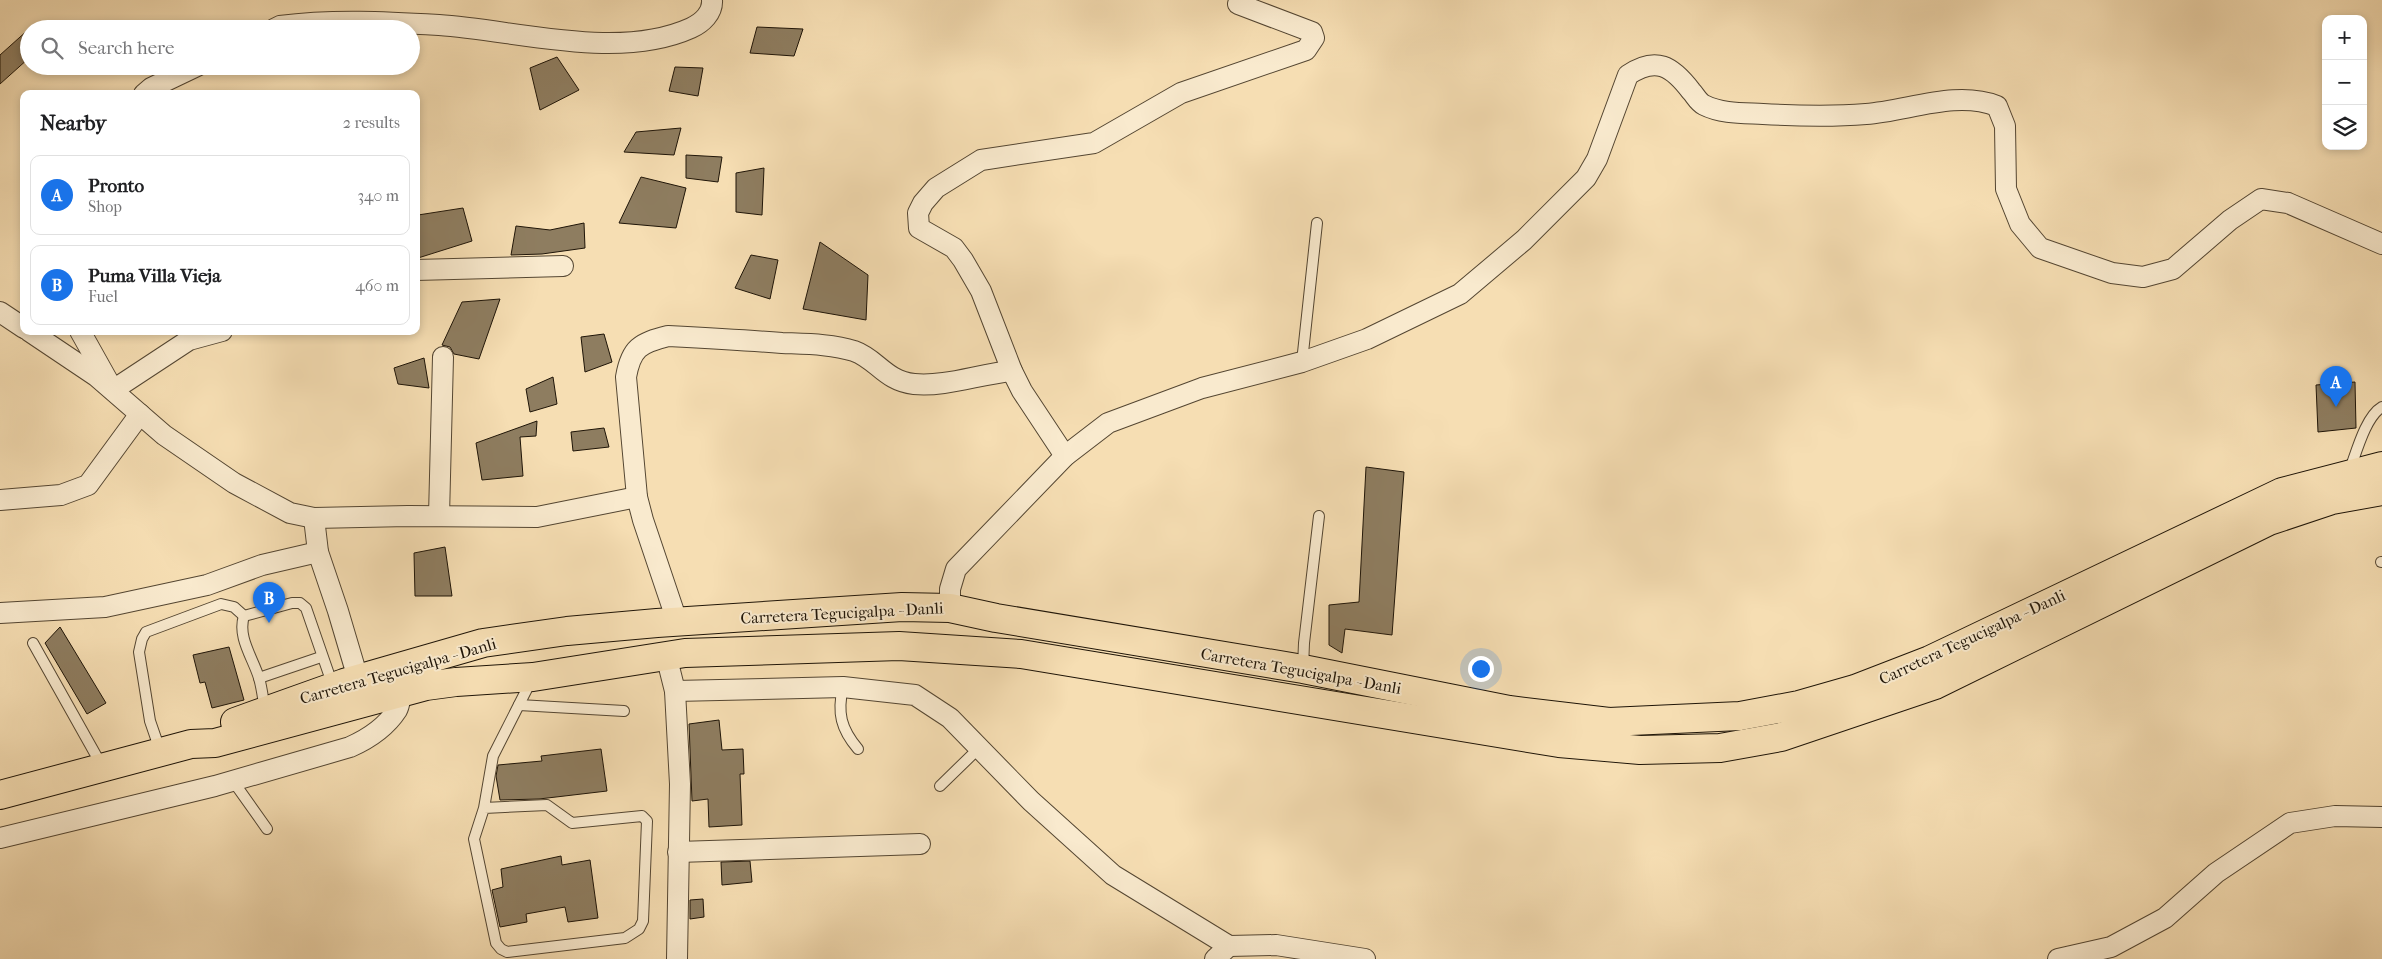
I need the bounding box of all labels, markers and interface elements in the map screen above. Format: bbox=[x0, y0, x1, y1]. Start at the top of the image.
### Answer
map controls bbox=[2322, 15, 2367, 150]
button: + bbox=[2322, 15, 2367, 60]
search box bbox=[20, 20, 420, 75]
icon: search bbox=[38, 34, 66, 62]
text: Search here bbox=[78, 37, 174, 59]
button: − bbox=[2322, 60, 2367, 105]
button: layers bbox=[2322, 105, 2367, 150]
text: Nearby bbox=[40, 111, 106, 135]
text: 2 results bbox=[343, 113, 400, 132]
text: Pronto bbox=[88, 175, 144, 197]
text: A bbox=[52, 186, 62, 205]
text: 340 m bbox=[357, 186, 399, 205]
text: Shop bbox=[88, 197, 122, 216]
text: Puma Villa Vieja bbox=[88, 265, 221, 287]
text: B bbox=[52, 276, 62, 295]
text: 460 m bbox=[355, 276, 399, 295]
text: Fuel bbox=[88, 287, 118, 306]
pin: A bbox=[2320, 366, 2352, 407]
pin: B bbox=[253, 582, 285, 623]
street label: Carretera Tegucigalpa - Danli bbox=[1876, 585, 2068, 689]
street label: Carretera Tegucigalpa - Danli bbox=[740, 598, 944, 628]
street label: Carretera Tegucigalpa - Danli bbox=[298, 634, 499, 708]
street label: Carretera Tegucigalpa - Danli bbox=[1199, 644, 1403, 698]
your location bbox=[1468, 656, 1494, 682]

